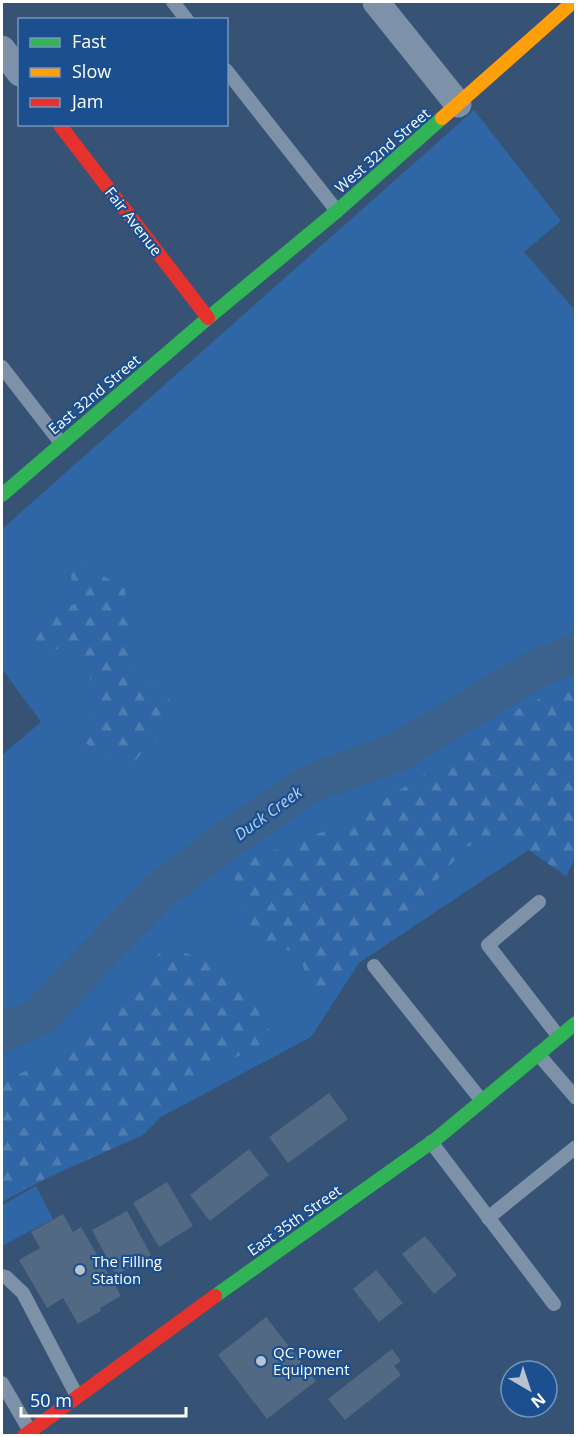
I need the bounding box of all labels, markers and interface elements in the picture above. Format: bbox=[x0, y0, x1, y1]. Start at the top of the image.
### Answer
legend bbox=[18, 18, 228, 126]
text: Fast bbox=[72, 29, 106, 53]
text: Slow bbox=[72, 59, 111, 83]
text: Jam bbox=[70, 89, 104, 113]
street label: West 32nd Street bbox=[330, 103, 434, 197]
street label: Fair Avenue bbox=[101, 182, 167, 260]
street label: East 32nd Street bbox=[44, 350, 144, 438]
water label: Duck Creek bbox=[230, 780, 307, 845]
street label: East 35th Street bbox=[243, 1180, 345, 1260]
place label: The Filling Station bbox=[92, 1251, 162, 1288]
marker: The Filling Station bbox=[73, 1263, 87, 1277]
place label: QC Power Equipment bbox=[273, 1342, 350, 1379]
marker: QC Power Equipment bbox=[254, 1354, 268, 1368]
north arrow bbox=[499, 1359, 559, 1419]
scale bar bbox=[21, 1380, 186, 1418]
text: 50 m bbox=[30, 1388, 72, 1412]
text: N bbox=[526, 1388, 550, 1413]

